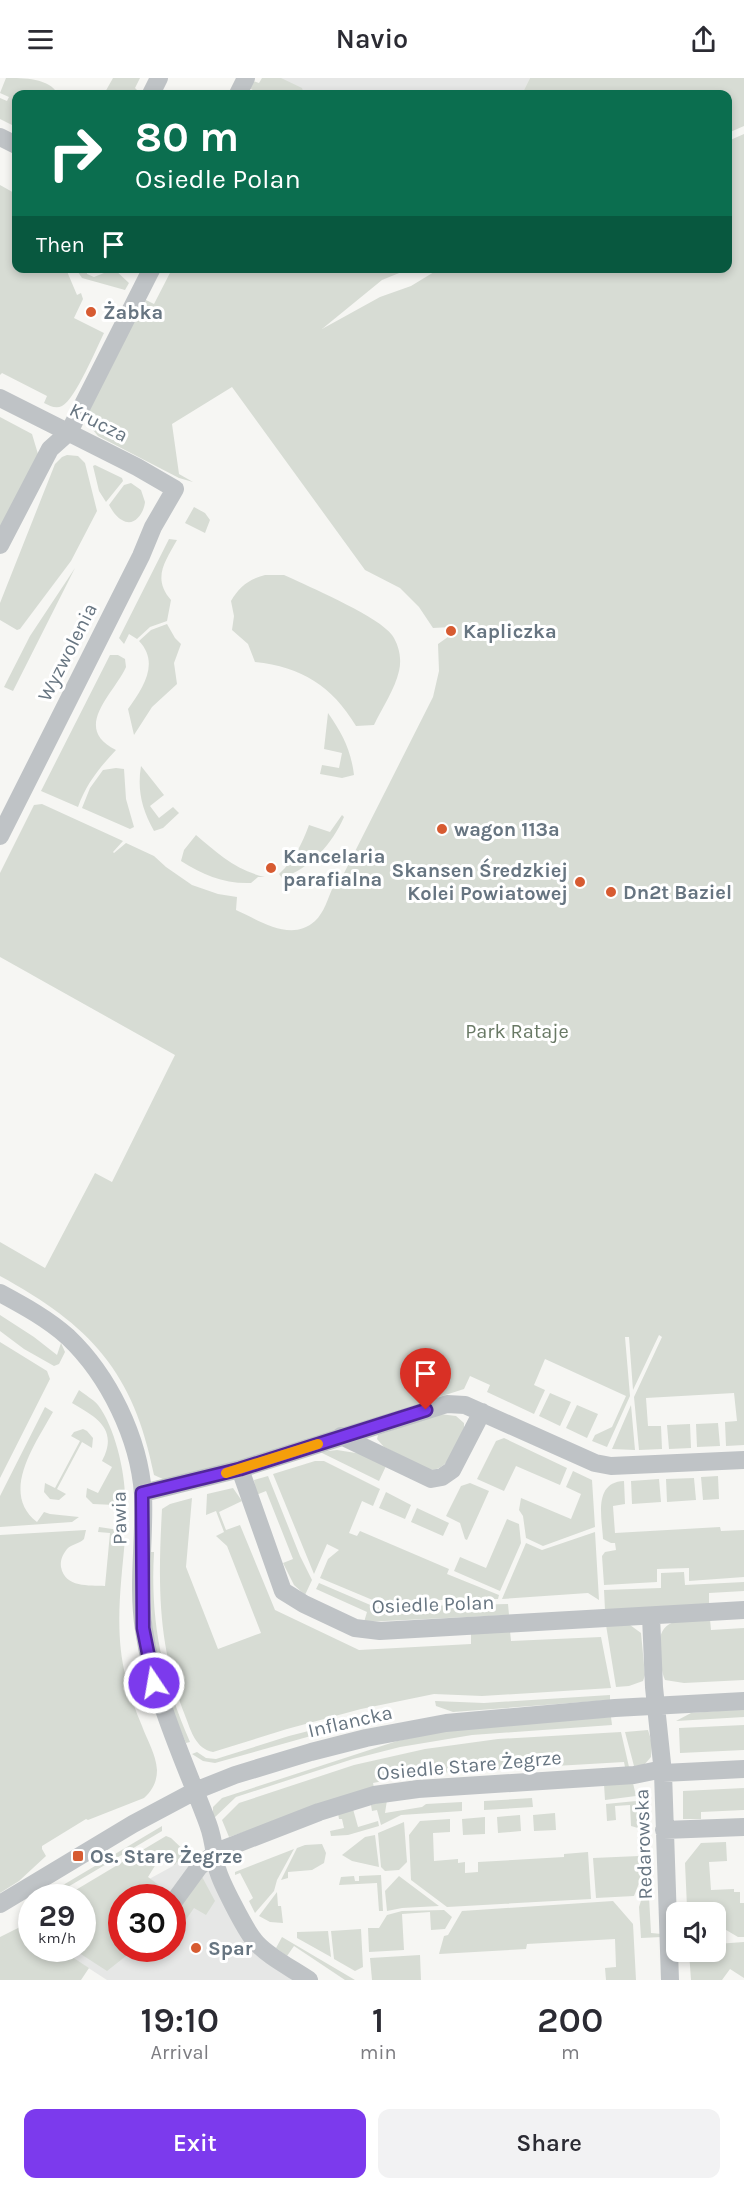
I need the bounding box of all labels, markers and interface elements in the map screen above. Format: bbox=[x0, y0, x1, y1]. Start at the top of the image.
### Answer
icon: menu bbox=[24, 23, 57, 56]
text: Navio bbox=[336, 23, 408, 55]
icon: share bbox=[687, 23, 720, 56]
text: 80 m bbox=[135, 112, 239, 162]
icon: right bbox=[36, 114, 114, 192]
text: Osiedle Polan bbox=[135, 163, 301, 195]
icon: arrive bbox=[97, 228, 130, 261]
text: Then bbox=[36, 232, 85, 258]
place label: Żabka bbox=[103, 301, 163, 324]
marker: Żabka bbox=[84, 305, 98, 319]
street label: Krucza bbox=[66, 398, 132, 447]
street label: Wyzwolenia bbox=[33, 599, 102, 705]
place label: Kapliczka bbox=[463, 620, 557, 643]
marker: Kapliczka bbox=[444, 624, 458, 638]
place label: wagon 113a bbox=[454, 818, 560, 841]
marker: wagon 113a bbox=[435, 822, 449, 836]
place label: Kancelaria parafialna bbox=[283, 845, 385, 891]
place label: Skansen Średzkiej Kolei Powiatowej bbox=[392, 858, 568, 905]
marker: Kancelaria parafialna bbox=[264, 861, 278, 875]
marker: Skansen Średzkiej Kolei Powiatowej bbox=[573, 875, 587, 889]
place label: Dn2t Baziel bbox=[623, 881, 732, 904]
marker: Dn2t Baziel bbox=[604, 885, 618, 899]
park label: Park Rataje bbox=[465, 1020, 569, 1043]
pin bbox=[400, 1348, 451, 1410]
icon: arrive bbox=[409, 1357, 442, 1390]
street label: Pawia bbox=[108, 1491, 131, 1545]
street label: Osiedle Polan bbox=[371, 1591, 495, 1618]
position arrow bbox=[122, 1651, 186, 1715]
street label: Inflancka bbox=[306, 1701, 395, 1742]
street label: Osiedle Stare Żegrze bbox=[376, 1746, 562, 1785]
street label: Redarowska bbox=[630, 1788, 657, 1900]
place label: Os. Stare Żegrze bbox=[90, 1845, 243, 1868]
marker: Os. Stare Żegrze bbox=[71, 1849, 85, 1863]
speed limit sign: 30 bbox=[108, 1884, 186, 1962]
text: 29 bbox=[39, 1898, 75, 1934]
map controls bbox=[666, 1902, 726, 1962]
button: sound bbox=[666, 1902, 726, 1962]
text: km/h bbox=[38, 1929, 76, 1947]
place label: Spar bbox=[208, 1937, 253, 1960]
marker: Spar bbox=[189, 1941, 203, 1955]
text: 19:10 bbox=[141, 1999, 219, 2041]
text: 1 bbox=[372, 1999, 384, 2041]
text: 200 bbox=[537, 1999, 603, 2041]
text: Arrival bbox=[151, 2041, 209, 2064]
text: min bbox=[360, 2041, 396, 2064]
text: m bbox=[561, 2041, 580, 2064]
button: Exit bbox=[24, 2109, 366, 2178]
button: Share bbox=[378, 2109, 720, 2178]

